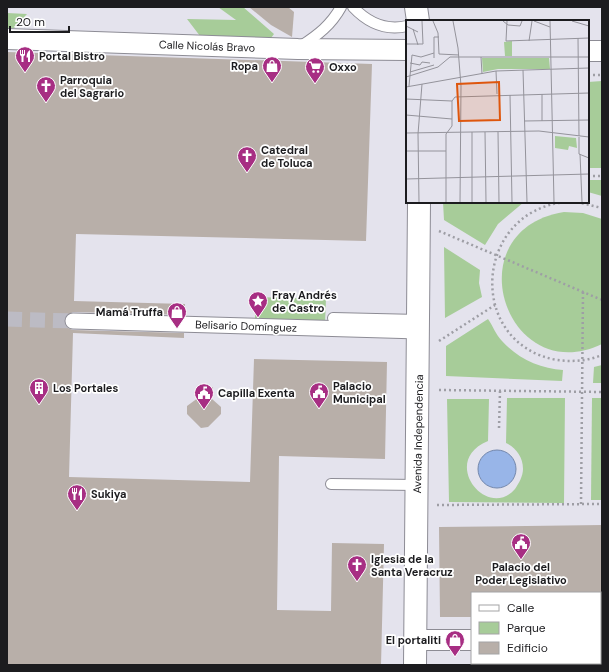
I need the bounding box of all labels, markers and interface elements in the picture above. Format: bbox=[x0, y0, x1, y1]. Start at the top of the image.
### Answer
scale bar bbox=[10, 8, 69, 34]
text: 20 m bbox=[16, 14, 45, 30]
inset map bbox=[406, 20, 589, 203]
street label: Calle Nicolás Bravo bbox=[159, 37, 255, 55]
restaurant icon: Portal Bistro bbox=[14, 45, 36, 73]
place label: Portal Bistro bbox=[39, 49, 105, 63]
shop icon: Ropa bbox=[261, 55, 283, 83]
supermarket icon: Oxxo bbox=[304, 56, 326, 84]
place label: Ropa bbox=[231, 59, 258, 73]
place label: Oxxo bbox=[329, 60, 357, 74]
place label: Parroquia del Sagrario bbox=[60, 73, 124, 100]
church icon: Parroquia del Sagrario bbox=[35, 75, 57, 103]
place label: Catedral de Toluca bbox=[261, 143, 313, 170]
church icon: Catedral de Toluca bbox=[236, 145, 258, 173]
place label: Fray Andrés de Castro bbox=[272, 288, 337, 315]
place icon: Fray Andrés de Castro bbox=[247, 290, 269, 318]
shop icon: Mamá Truffa bbox=[166, 301, 188, 329]
place label: Mamá Truffa bbox=[96, 305, 163, 319]
street label: Belisario Domínguez bbox=[195, 317, 297, 335]
street label: Avenida Independencia bbox=[410, 374, 426, 494]
building icon: Los Portales bbox=[28, 377, 50, 405]
place label: Palacio Municipal bbox=[333, 379, 386, 406]
place label: Los Portales bbox=[53, 381, 118, 395]
public building icon: Palacio Municipal bbox=[308, 381, 330, 409]
public building icon: Capilla Exenta bbox=[193, 382, 215, 410]
place label: Capilla Exenta bbox=[218, 386, 295, 400]
restaurant icon: Sukiya bbox=[66, 483, 88, 511]
place label: Sukiya bbox=[91, 487, 126, 501]
public building icon: Palacio del Poder Legislativo bbox=[510, 532, 532, 560]
place label: Iglesia de la Santa Veracruz bbox=[371, 552, 453, 579]
church icon: Iglesia de la Santa Veracruz bbox=[346, 554, 368, 582]
place label: Palacio del Poder Legislativo bbox=[475, 560, 567, 587]
legend bbox=[471, 592, 601, 664]
text: Calle bbox=[507, 600, 534, 616]
text: Parque bbox=[507, 620, 546, 636]
shop icon: El portaliti bbox=[444, 629, 466, 657]
place label: El portaliti bbox=[386, 633, 441, 647]
text: Edificio bbox=[507, 640, 548, 656]

